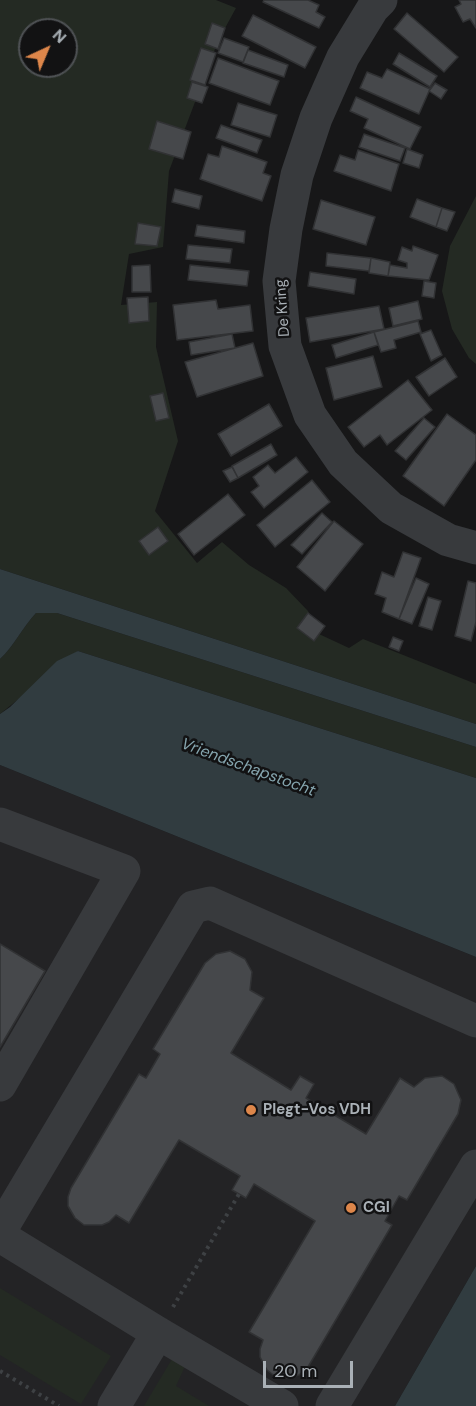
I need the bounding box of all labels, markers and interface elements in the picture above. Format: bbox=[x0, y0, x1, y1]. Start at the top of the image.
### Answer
north arrow bbox=[18, 18, 78, 78]
text: N bbox=[48, 25, 71, 48]
street label: De Kring bbox=[272, 279, 294, 337]
water label: Vriendschapstocht bbox=[178, 735, 318, 801]
place label: Plegt-Vos VDH bbox=[263, 1101, 371, 1119]
marker: Plegt-Vos VDH bbox=[244, 1103, 258, 1117]
place label: CGI bbox=[363, 1199, 390, 1217]
marker: CGI bbox=[344, 1201, 358, 1215]
scale bar bbox=[266, 1349, 356, 1387]
text: 20 m bbox=[274, 1359, 317, 1383]

